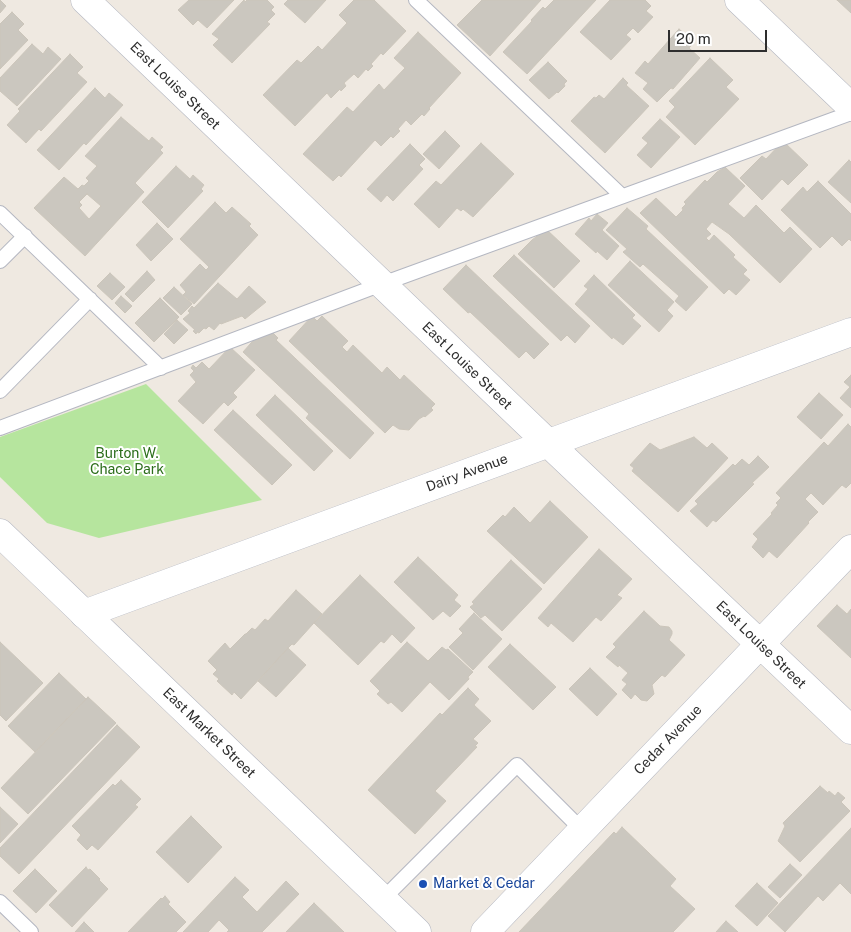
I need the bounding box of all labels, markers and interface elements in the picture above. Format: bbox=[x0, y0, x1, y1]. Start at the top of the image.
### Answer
scale bar bbox=[671, 20, 770, 52]
text: 20 m bbox=[676, 30, 711, 47]
street label: East Louise Street bbox=[126, 39, 224, 133]
street label: East Louise Street bbox=[418, 319, 516, 413]
park label: Burton W. Chace Park bbox=[90, 446, 164, 478]
street label: Dairy Avenue bbox=[424, 450, 510, 496]
street label: East Louise Street bbox=[712, 598, 810, 692]
street label: East Market Street bbox=[159, 684, 259, 782]
street label: Cedar Avenue bbox=[630, 702, 706, 778]
place label: Market & Cedar bbox=[433, 876, 535, 892]
marker: Market & Cedar bbox=[417, 878, 429, 890]

